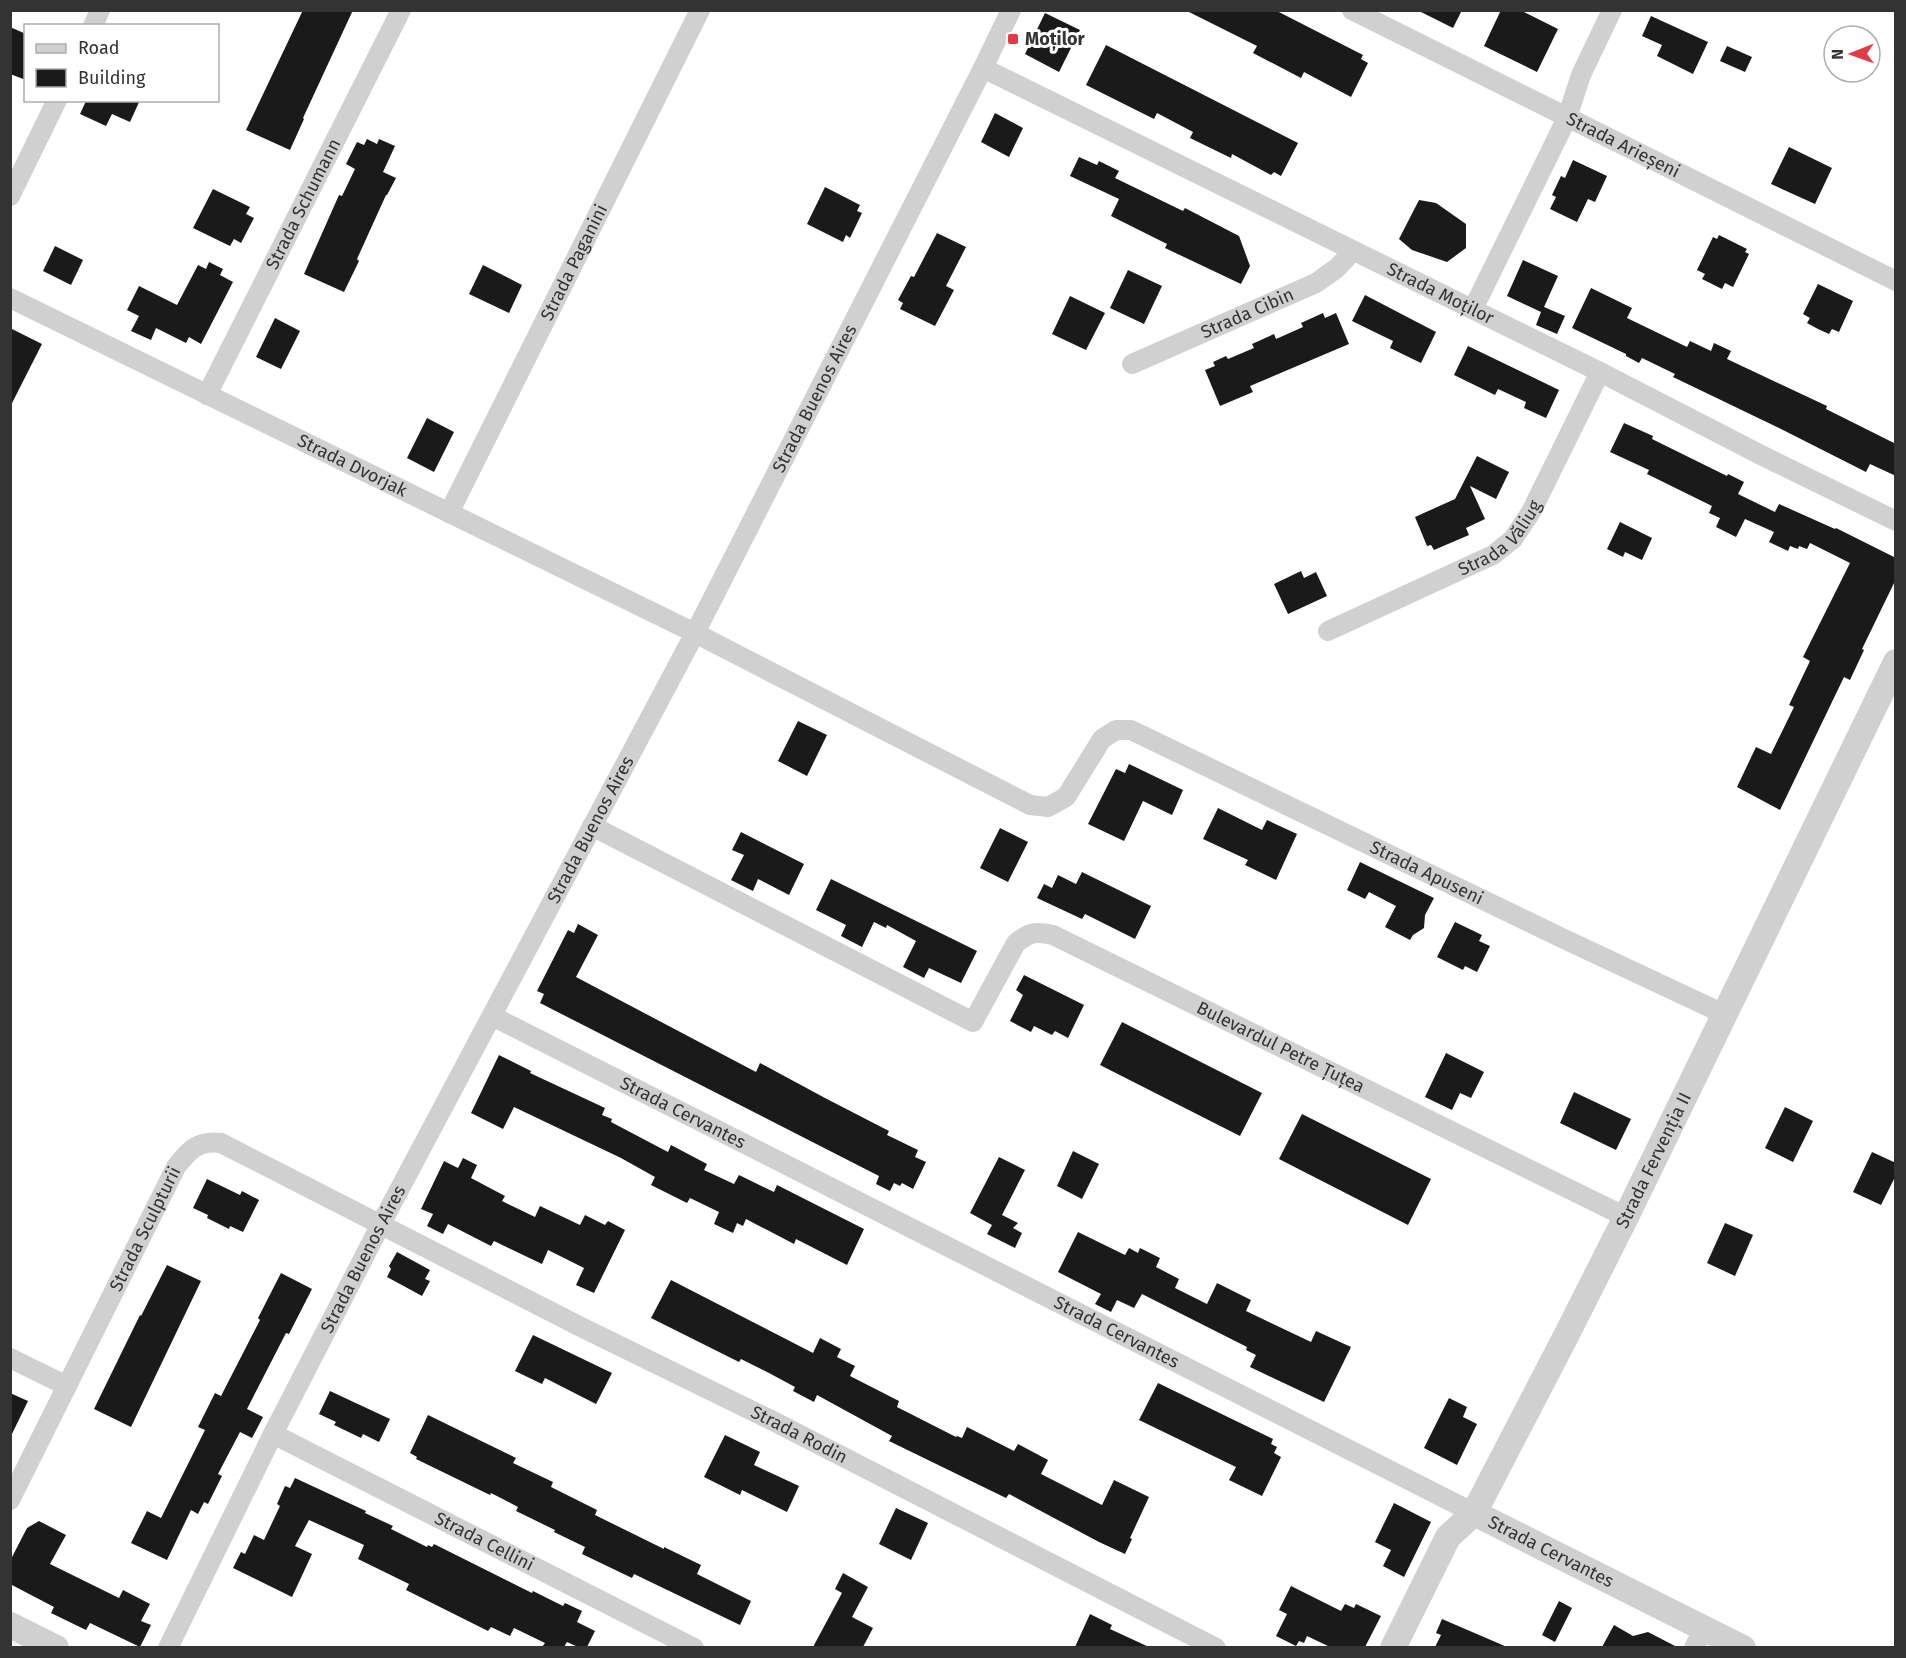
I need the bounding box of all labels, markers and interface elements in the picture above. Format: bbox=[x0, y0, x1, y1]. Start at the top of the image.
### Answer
legend bbox=[24, 24, 219, 102]
north arrow bbox=[1822, 24, 1882, 84]
place label: Moților bbox=[1025, 28, 1085, 51]
marker: Moților bbox=[1006, 32, 1020, 46]
text: Road bbox=[78, 37, 120, 59]
text: N bbox=[1828, 49, 1847, 60]
text: Building bbox=[78, 67, 146, 89]
street label: Strada Arieșeni bbox=[1563, 108, 1684, 183]
street label: Strada Schumann bbox=[261, 135, 345, 273]
street label: Strada Paganini bbox=[536, 201, 612, 324]
street label: Strada Moților bbox=[1383, 258, 1498, 329]
street label: Strada Cibin bbox=[1197, 283, 1297, 343]
street label: Strada Buenos Aires bbox=[768, 321, 861, 476]
street label: Strada Dvorjak bbox=[294, 429, 411, 502]
street label: Strada Văliug bbox=[1455, 496, 1546, 581]
street label: Strada Buenos Aires bbox=[542, 752, 639, 907]
street label: Strada Apuseni bbox=[1366, 836, 1487, 909]
street label: Bulevardul Petre Țuțea bbox=[1193, 996, 1368, 1098]
street label: Strada Cervantes bbox=[617, 1072, 749, 1154]
street label: Strada Fervenția II bbox=[1611, 1089, 1696, 1232]
street label: Strada Sculpturii bbox=[105, 1163, 185, 1295]
street label: Strada Buenos Aires bbox=[316, 1182, 410, 1337]
street label: Strada Cervantes bbox=[1050, 1291, 1183, 1373]
street label: Strada Rodin bbox=[747, 1401, 851, 1468]
street label: Strada Cellini bbox=[431, 1507, 538, 1576]
street label: Strada Cervantes bbox=[1484, 1511, 1617, 1592]

